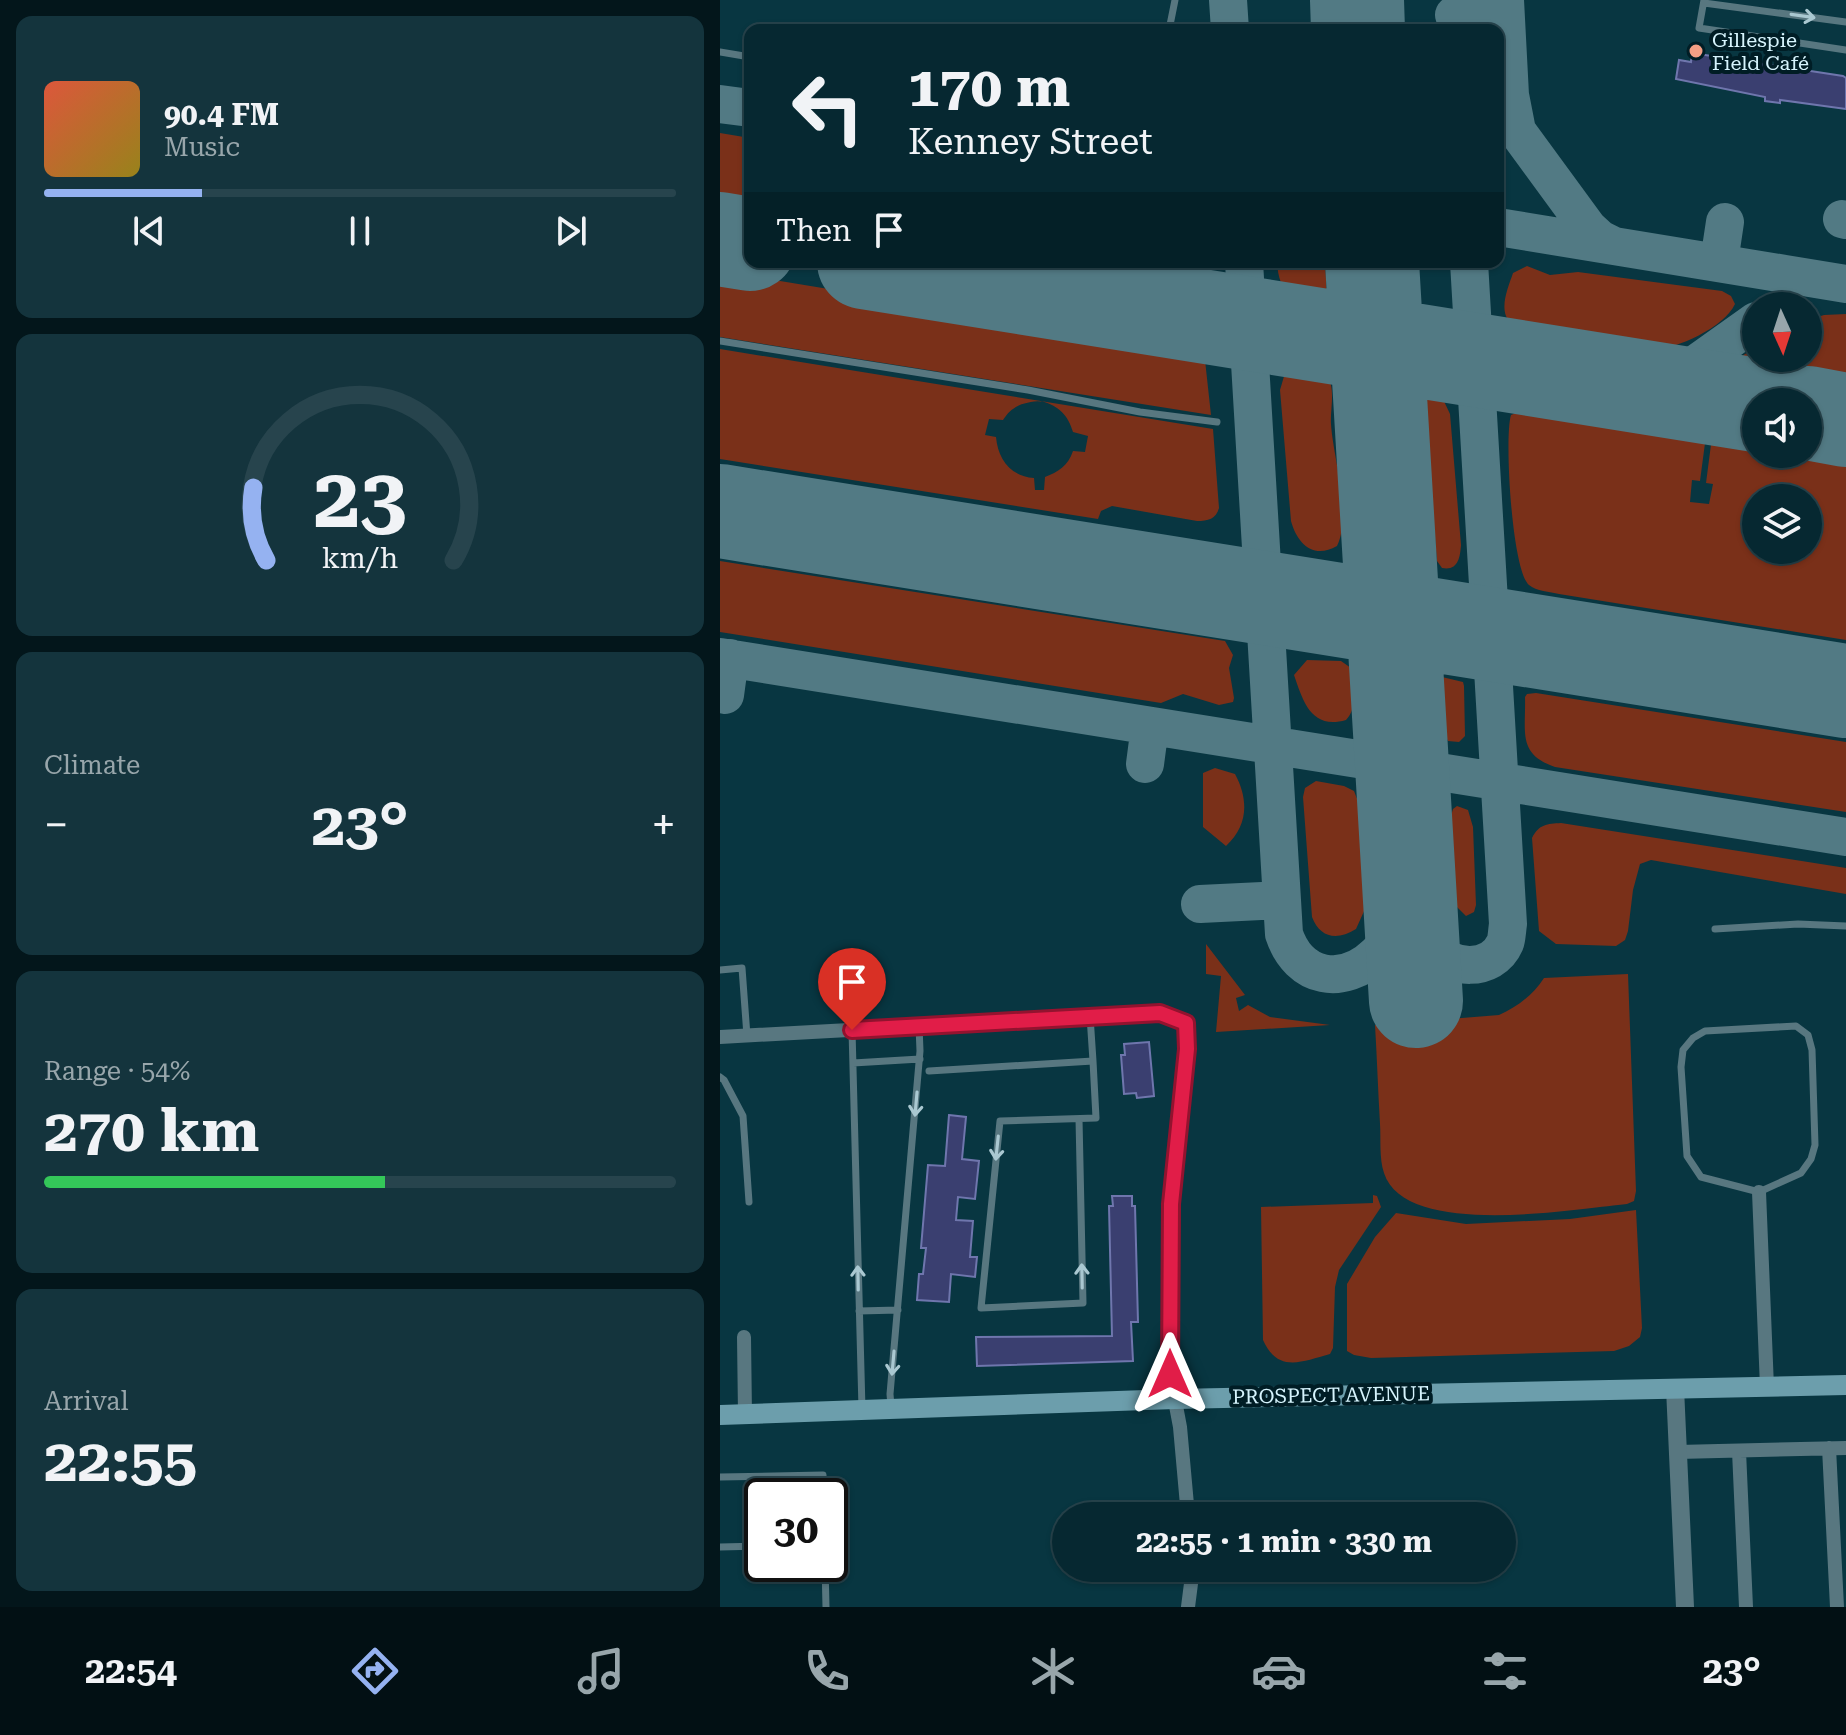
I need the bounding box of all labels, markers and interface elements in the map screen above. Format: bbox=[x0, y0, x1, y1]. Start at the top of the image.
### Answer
one-way arrow bbox=[1790, 9, 1815, 24]
place label: Gillespie Field Café bbox=[1712, 28, 1809, 75]
marker: Gillespie Field Café bbox=[1687, 42, 1705, 60]
text: 170 m bbox=[908, 54, 1070, 120]
icon: left bbox=[776, 56, 880, 160]
text: 90.4 FM bbox=[164, 97, 279, 132]
text: Kenney Street bbox=[908, 121, 1153, 163]
text: Music bbox=[164, 132, 240, 162]
icon: arrive bbox=[867, 208, 911, 252]
icon: previous bbox=[127, 209, 171, 253]
icon: pause bbox=[338, 209, 382, 253]
icon: next bbox=[549, 209, 593, 253]
text: Then bbox=[776, 213, 851, 248]
north arrow bbox=[1742, 292, 1822, 372]
map controls bbox=[1742, 292, 1822, 564]
button: sound bbox=[1742, 388, 1822, 468]
text: 23 bbox=[313, 450, 407, 547]
button: layers bbox=[1742, 484, 1822, 564]
text: km/h bbox=[322, 541, 398, 575]
text: Climate bbox=[44, 750, 140, 780]
text: 23° bbox=[311, 789, 409, 860]
text: − bbox=[44, 799, 69, 851]
text: + bbox=[651, 799, 676, 851]
pin bbox=[818, 948, 886, 1030]
icon: arrive bbox=[830, 960, 874, 1004]
text: Range · 54% bbox=[44, 1056, 190, 1086]
one-way arrow bbox=[908, 1090, 923, 1117]
text: 270 km bbox=[44, 1095, 259, 1166]
one-way arrow bbox=[989, 1134, 1004, 1161]
one-way arrow bbox=[1074, 1263, 1090, 1290]
one-way arrow bbox=[851, 1265, 866, 1292]
position arrow bbox=[1128, 1332, 1212, 1416]
one-way arrow bbox=[885, 1349, 900, 1376]
street label: PROSPECT AVENUE bbox=[1232, 1381, 1430, 1409]
text: Arrival bbox=[44, 1386, 129, 1416]
text: 22:55 bbox=[44, 1425, 197, 1496]
speed limit sign: 30 bbox=[744, 1478, 848, 1582]
text: 22:55 · 1 min · 330 m bbox=[1136, 1524, 1432, 1559]
icon: directions bbox=[347, 1643, 403, 1699]
icon: music bbox=[573, 1643, 629, 1699]
icon: phone bbox=[799, 1643, 855, 1699]
icon: climate bbox=[1025, 1643, 1081, 1699]
icon: car bbox=[1251, 1643, 1307, 1699]
icon: filters bbox=[1477, 1643, 1533, 1699]
text: 22:54 bbox=[85, 1650, 177, 1692]
text: 23° bbox=[1703, 1650, 1761, 1692]

